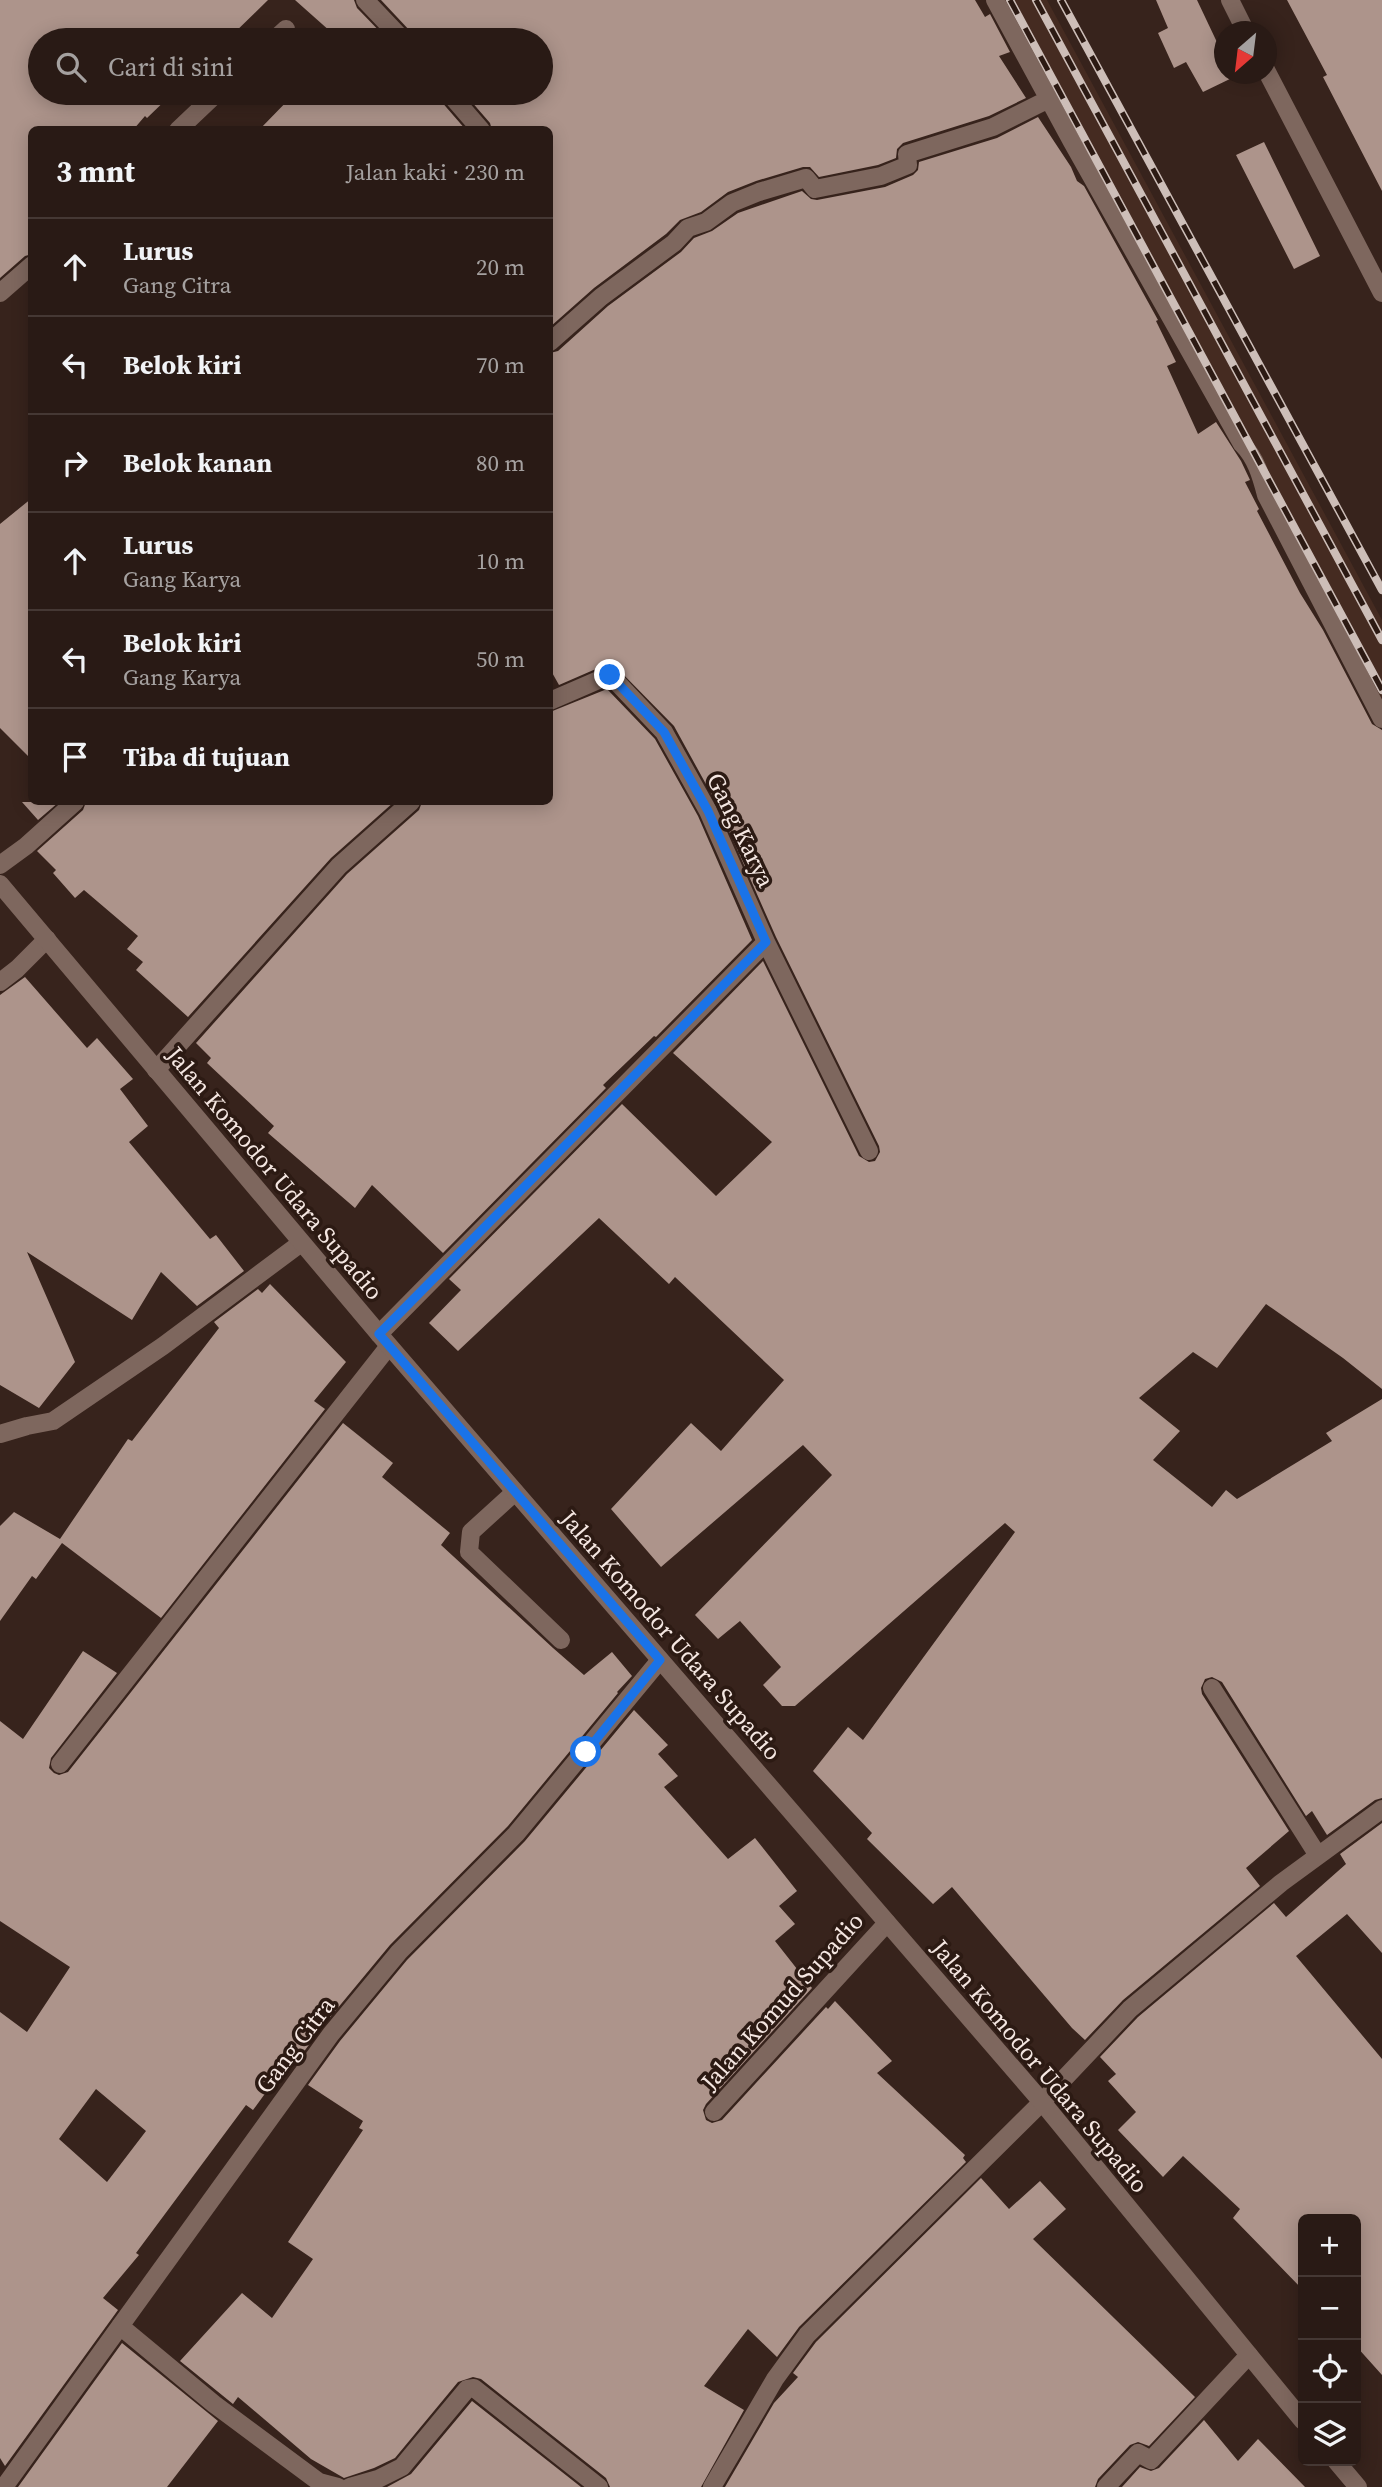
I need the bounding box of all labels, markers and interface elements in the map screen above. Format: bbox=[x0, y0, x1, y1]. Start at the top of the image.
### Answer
north arrow bbox=[1214, 21, 1277, 84]
search box bbox=[28, 28, 553, 105]
icon: search bbox=[52, 48, 90, 86]
text: Cari di sini bbox=[108, 49, 233, 85]
text: 3 mnt bbox=[56, 151, 135, 192]
text: Jalan kaki · 230 m bbox=[346, 156, 525, 188]
text: Lurus bbox=[123, 233, 193, 269]
icon: ahead bbox=[56, 248, 94, 286]
text: 20 m bbox=[476, 251, 525, 283]
text: Gang Citra bbox=[123, 269, 232, 301]
icon: left bbox=[56, 346, 94, 384]
text: Belok kiri bbox=[123, 347, 241, 383]
text: 70 m bbox=[476, 349, 525, 381]
icon: right bbox=[56, 444, 94, 482]
text: Belok kanan bbox=[123, 445, 272, 481]
text: 80 m bbox=[476, 447, 525, 479]
text: Lurus bbox=[123, 527, 193, 563]
icon: ahead bbox=[56, 542, 94, 580]
text: 10 m bbox=[476, 545, 525, 577]
text: Gang Karya bbox=[123, 563, 241, 595]
text: Belok kiri bbox=[123, 625, 241, 661]
icon: left bbox=[56, 640, 94, 678]
text: 50 m bbox=[476, 643, 525, 675]
route end bbox=[594, 659, 625, 690]
text: Gang Karya bbox=[123, 661, 241, 693]
icon: arrive bbox=[56, 738, 94, 776]
text: Tiba di tujuan bbox=[123, 739, 290, 775]
street label: Gang Karya bbox=[699, 767, 783, 893]
street label: Jalan Komodor Udara Supadio bbox=[158, 1038, 391, 1307]
street label: Jalan Komodor Udara Supadio bbox=[552, 1502, 789, 1767]
route start bbox=[570, 1736, 601, 1767]
street label: Jalan Komud Supadio bbox=[693, 1905, 871, 2098]
street label: Jalan Komodor Udara Supadio bbox=[923, 1931, 1156, 2200]
street label: Gang Citra bbox=[248, 1989, 343, 2100]
map controls bbox=[1298, 2214, 1361, 2466]
button: + bbox=[1298, 2214, 1361, 2277]
button: − bbox=[1298, 2277, 1361, 2340]
button: locate bbox=[1298, 2340, 1361, 2403]
button: layers bbox=[1298, 2403, 1361, 2466]

